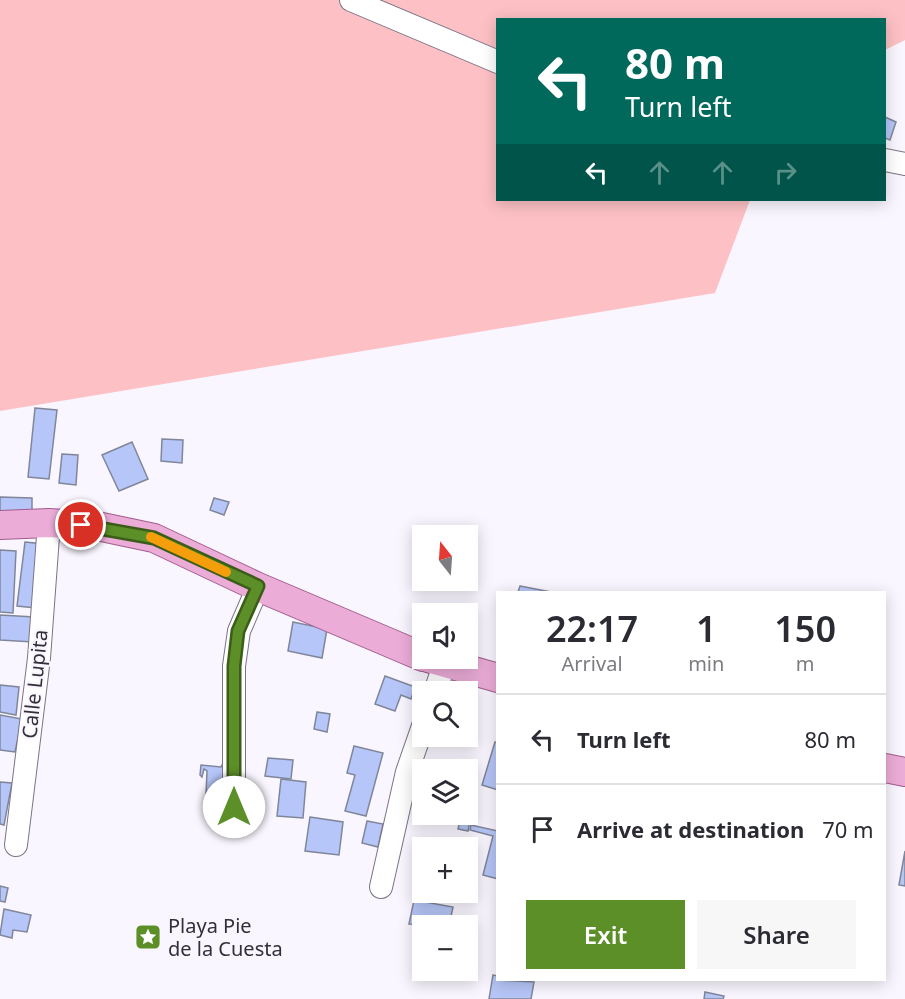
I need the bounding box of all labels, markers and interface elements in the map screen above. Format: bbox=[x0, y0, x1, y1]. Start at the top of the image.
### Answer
text: 80 m bbox=[625, 34, 725, 91]
icon: left bbox=[526, 42, 604, 120]
text: Turn left bbox=[625, 88, 731, 125]
icon: left bbox=[580, 156, 613, 189]
icon: ahead bbox=[643, 156, 676, 189]
icon: ahead bbox=[706, 156, 739, 189]
icon: right bbox=[769, 156, 802, 189]
pin bbox=[55, 499, 106, 550]
icon: arrive bbox=[64, 508, 97, 541]
north arrow bbox=[412, 525, 478, 591]
map controls bbox=[412, 525, 478, 981]
button: sound bbox=[412, 603, 478, 669]
text: 22:17 bbox=[546, 604, 638, 653]
text: 1 bbox=[696, 604, 717, 653]
text: 150 bbox=[774, 604, 836, 653]
street label: Calle Lupita bbox=[15, 628, 54, 740]
text: Arrival bbox=[562, 650, 623, 677]
text: min bbox=[688, 650, 724, 677]
text: m bbox=[796, 650, 815, 677]
button: search bbox=[412, 681, 478, 747]
icon: left bbox=[526, 723, 559, 756]
text: Turn left bbox=[577, 724, 671, 754]
text: 80 m bbox=[805, 724, 856, 754]
button: layers bbox=[412, 759, 478, 825]
position arrow bbox=[202, 775, 266, 839]
icon: arrive bbox=[526, 813, 559, 846]
text: Arrive at destination bbox=[577, 814, 804, 844]
text: 70 m bbox=[822, 814, 874, 844]
button: + bbox=[412, 837, 478, 903]
button: Exit bbox=[526, 900, 685, 969]
button: Share bbox=[697, 900, 856, 969]
place label: Playa Pie de la Cuesta bbox=[168, 912, 283, 962]
button: − bbox=[412, 915, 478, 981]
place icon: Playa Pie de la Cuesta bbox=[133, 922, 163, 952]

